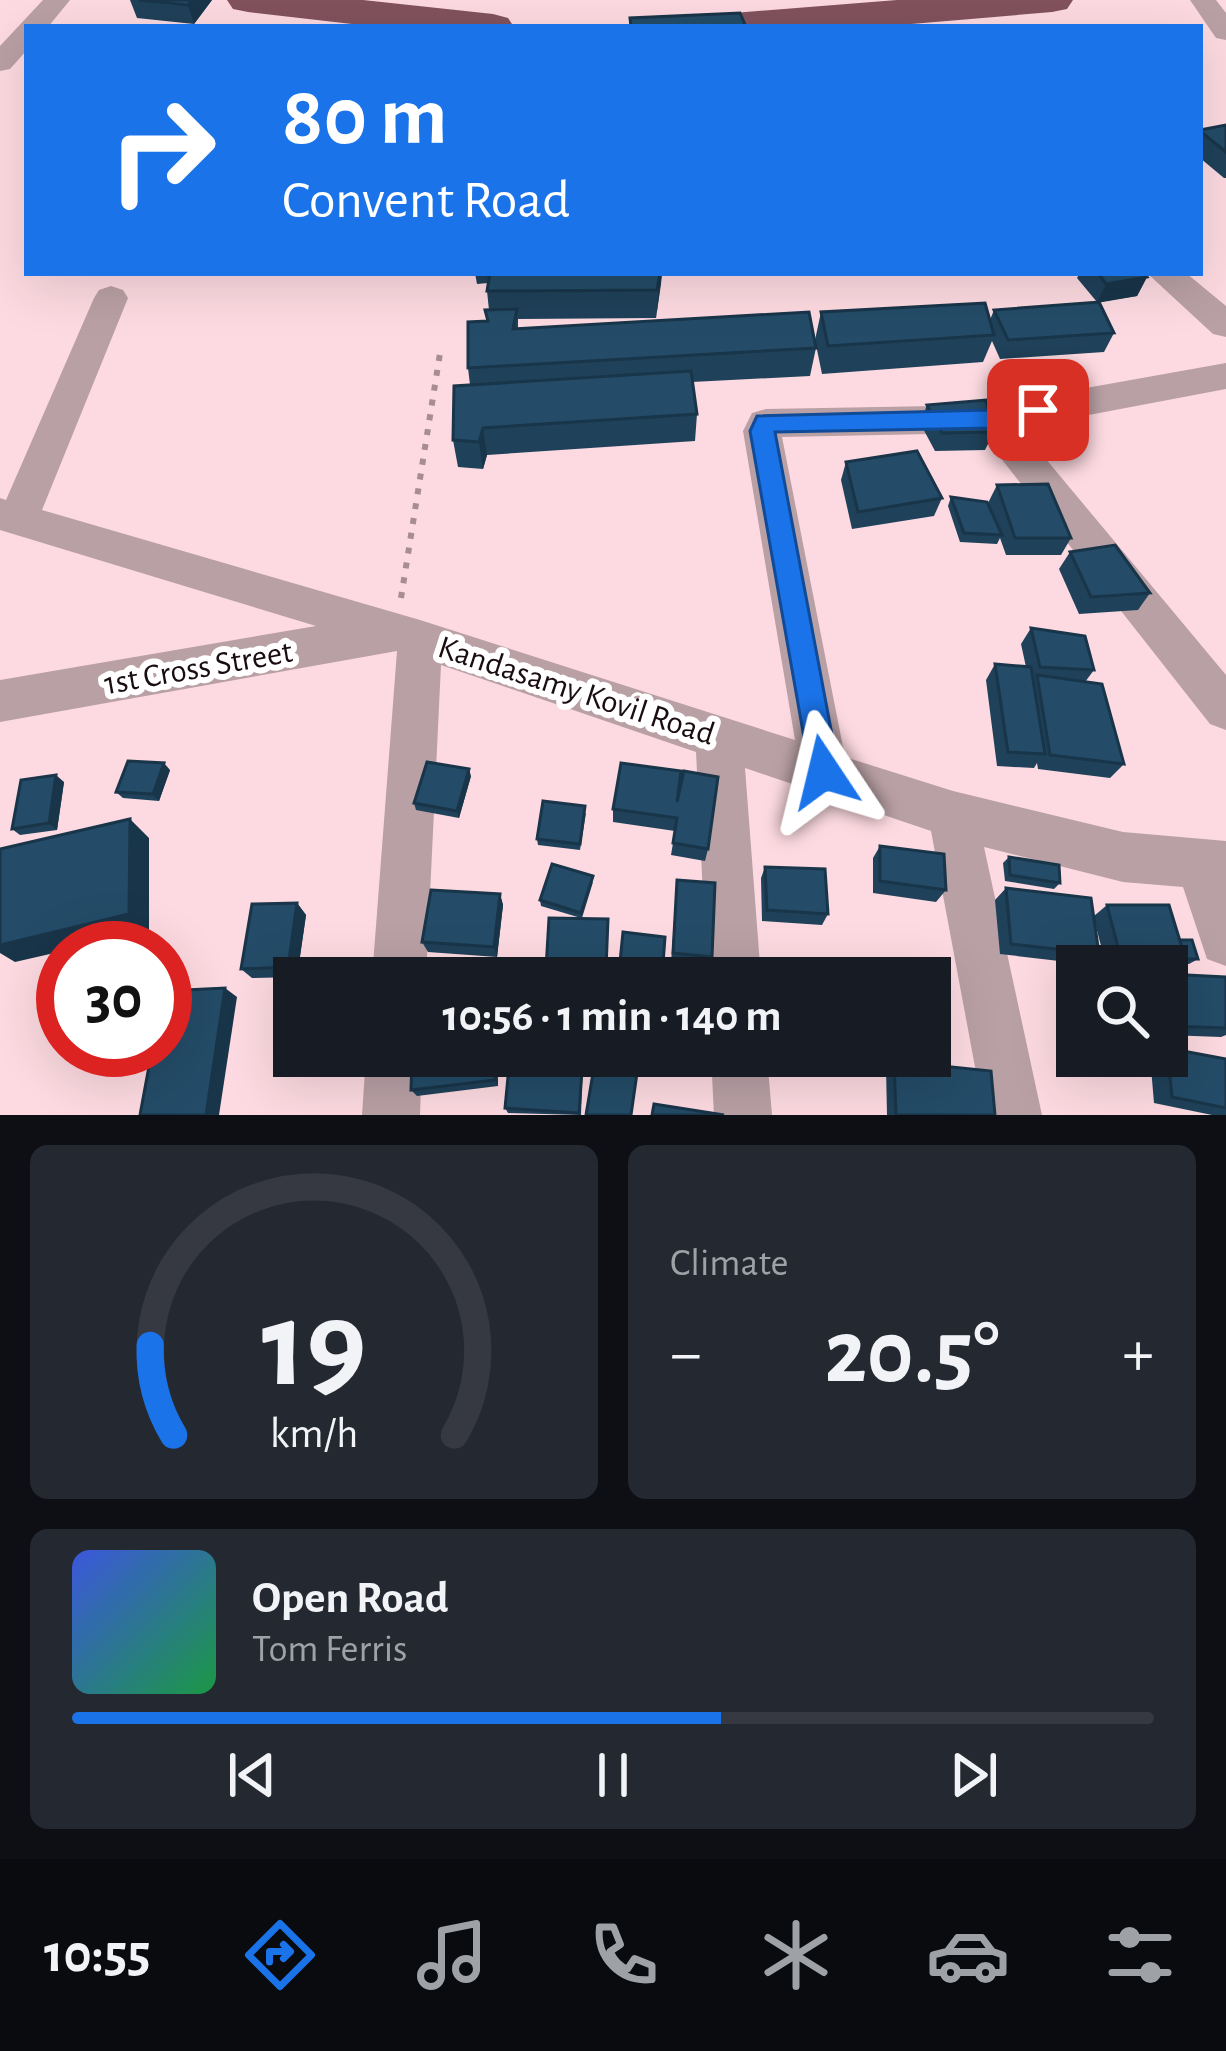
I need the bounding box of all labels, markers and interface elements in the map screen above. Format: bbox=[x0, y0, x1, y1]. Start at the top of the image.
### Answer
icon: right bbox=[84, 72, 240, 228]
text: 80 m bbox=[282, 76, 448, 160]
text: Convent Road bbox=[282, 174, 570, 228]
pin bbox=[987, 359, 1089, 461]
icon: arrive bbox=[1005, 377, 1071, 443]
street label: Kandasamy Kovil Road bbox=[434, 631, 719, 752]
street label: 1st Cross Street bbox=[102, 636, 296, 701]
position arrow bbox=[761, 709, 887, 835]
speed limit sign: 30 bbox=[36, 921, 192, 1077]
map controls bbox=[1056, 945, 1188, 1077]
button: search bbox=[1056, 945, 1188, 1077]
text: 10:56 · 1 min · 140 m bbox=[442, 994, 782, 1039]
text: Climate bbox=[670, 1244, 788, 1283]
text: 19 bbox=[261, 1284, 367, 1409]
text: 20.5° bbox=[824, 1309, 1000, 1399]
text: − bbox=[670, 1321, 702, 1387]
text: + bbox=[1122, 1321, 1154, 1387]
text: km/h bbox=[270, 1413, 358, 1456]
text: Open Road bbox=[252, 1576, 449, 1621]
text: Tom Ferris bbox=[252, 1630, 408, 1669]
icon: previous bbox=[219, 1742, 285, 1808]
icon: pause bbox=[580, 1742, 646, 1808]
icon: next bbox=[941, 1742, 1007, 1808]
icon: directions bbox=[238, 1913, 322, 1997]
icon: music bbox=[410, 1913, 494, 1997]
icon: phone bbox=[582, 1913, 666, 1997]
icon: climate bbox=[754, 1913, 838, 1997]
icon: car bbox=[926, 1913, 1010, 1997]
icon: filters bbox=[1098, 1913, 1182, 1997]
text: 10:55 bbox=[44, 1928, 151, 1982]

